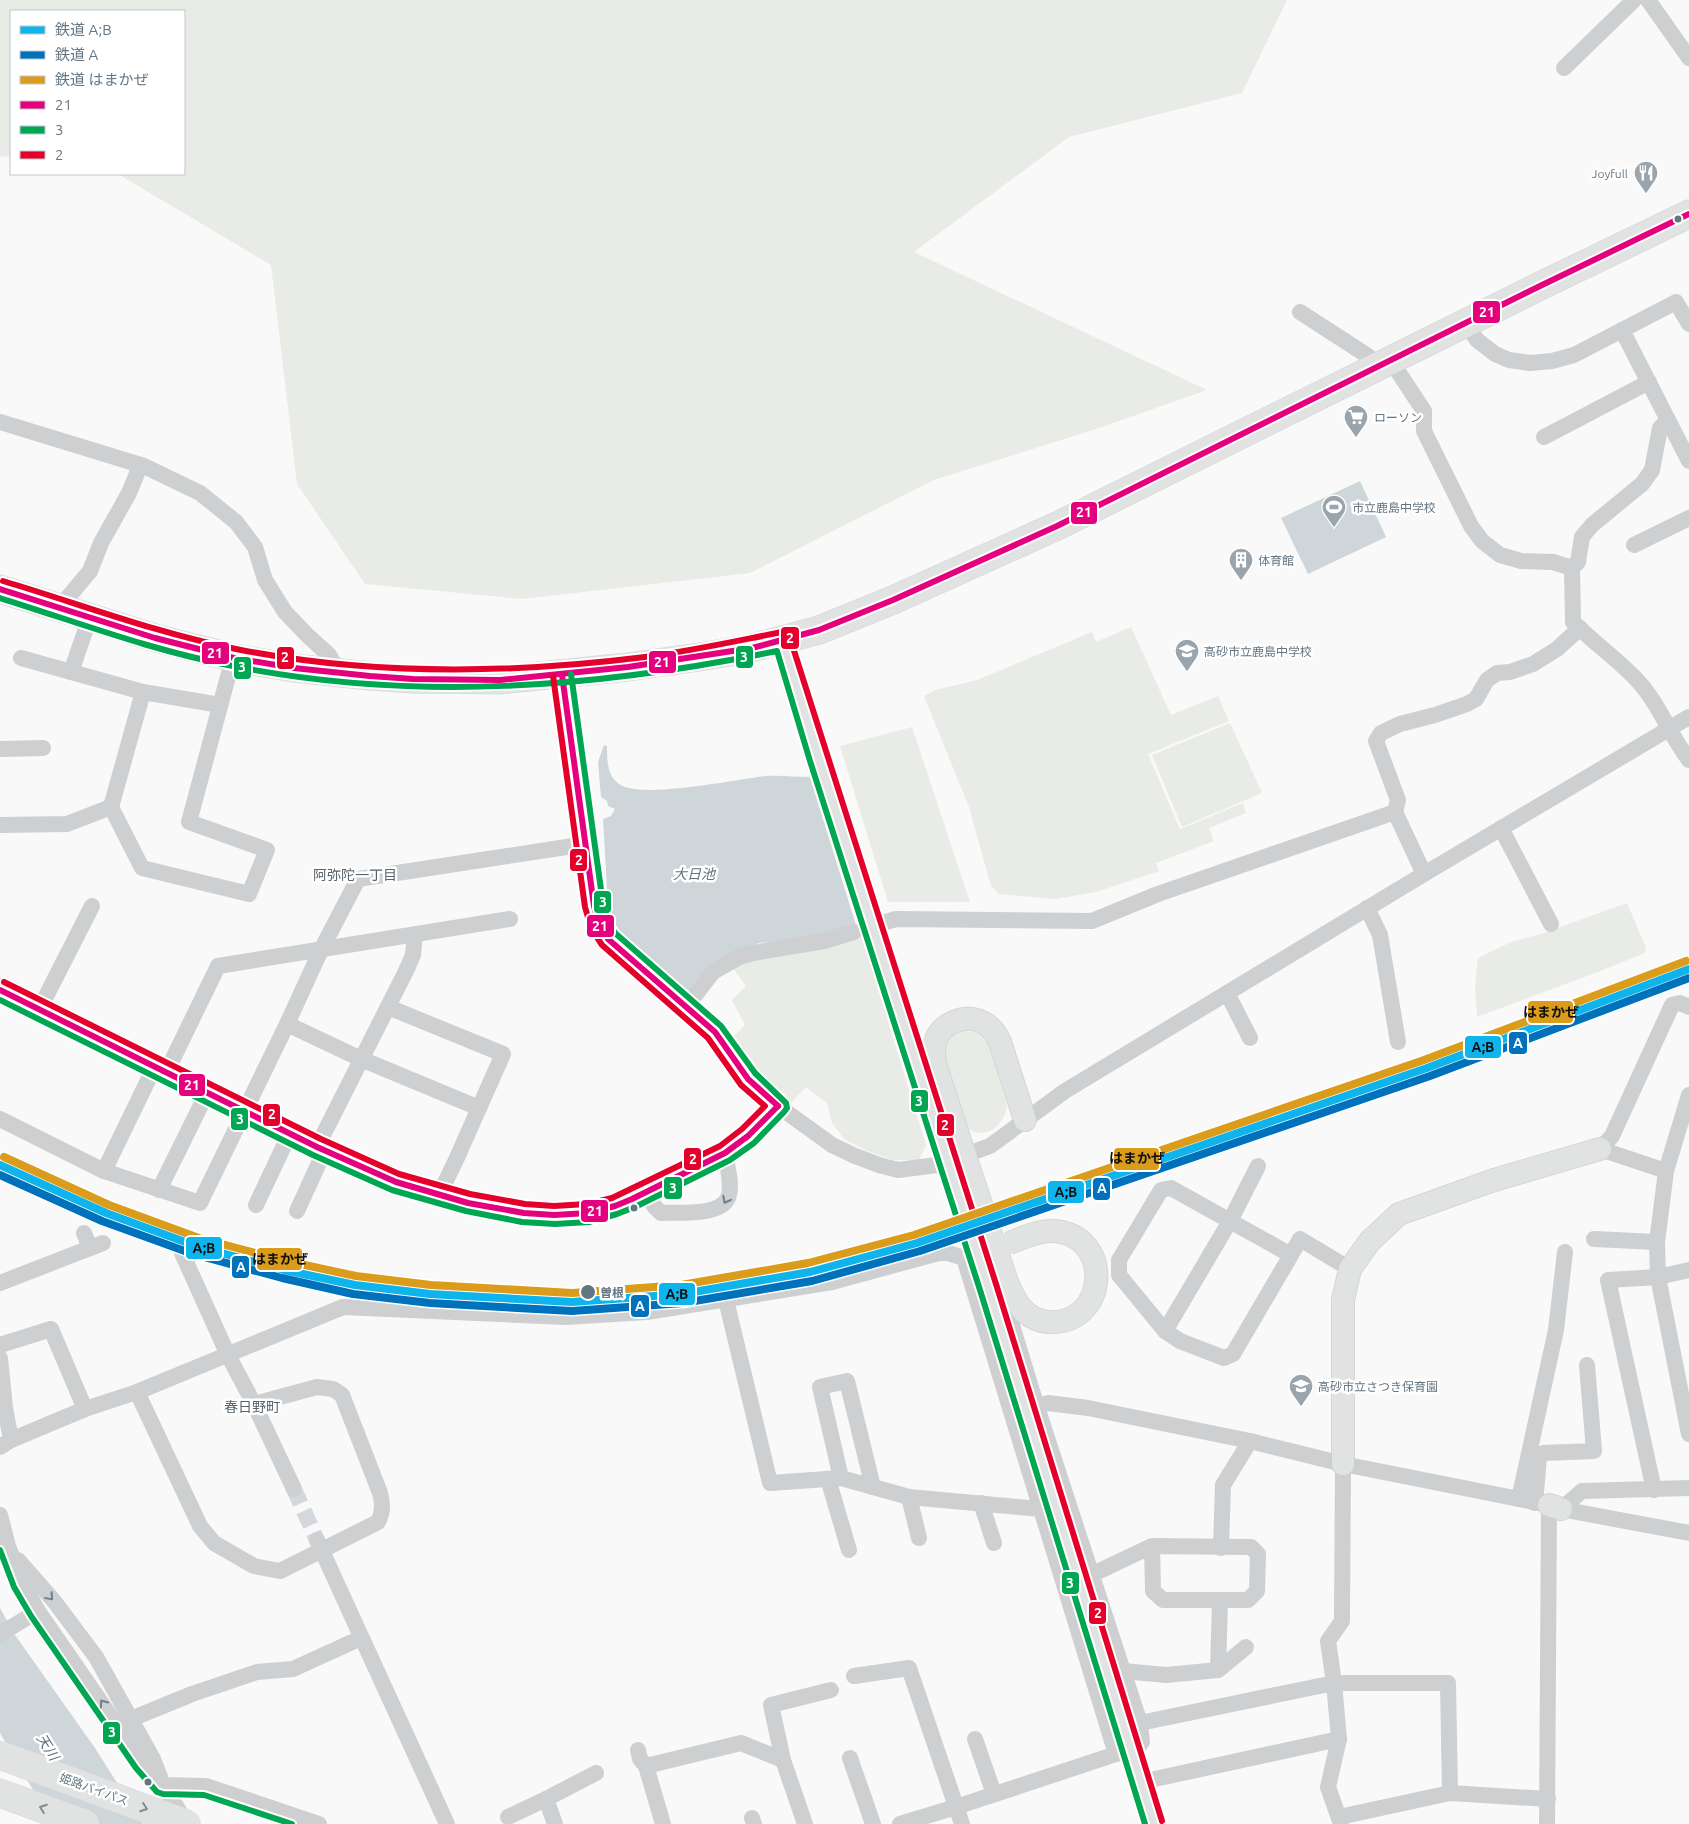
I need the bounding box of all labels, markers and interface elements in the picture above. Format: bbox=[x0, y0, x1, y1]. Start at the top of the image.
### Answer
legend bbox=[10, 10, 185, 175]
text: 鉄道 A;B bbox=[55, 21, 112, 38]
text: 鉄道 A bbox=[55, 46, 98, 63]
text: 鉄道 はまかぜ bbox=[55, 71, 148, 88]
text: 21 bbox=[55, 96, 72, 113]
text: 3 bbox=[55, 121, 63, 138]
text: 2 bbox=[55, 146, 63, 163]
restaurant icon: Joyfull bbox=[1633, 160, 1659, 194]
place label: Joyfull bbox=[1592, 167, 1628, 180]
unlabelled marker bbox=[1673, 214, 1683, 224]
line badge: 21 bbox=[1472, 300, 1501, 324]
text: 21 bbox=[1479, 304, 1495, 320]
supermarket icon: ローソン bbox=[1343, 404, 1369, 438]
place label: ローソン bbox=[1374, 411, 1422, 424]
sports icon: 市立鹿島中学校 bbox=[1321, 494, 1347, 528]
line badge: 21 bbox=[1070, 501, 1098, 525]
place label: 市立鹿島中学校 bbox=[1352, 501, 1436, 514]
text: 21 bbox=[1076, 504, 1092, 520]
building icon: 体育館 bbox=[1228, 547, 1254, 581]
place label: 体育館 bbox=[1258, 554, 1294, 567]
line badge: 2 bbox=[780, 626, 800, 650]
text: 2 bbox=[786, 630, 794, 646]
school or university icon: 高砂市立鹿島中学校 bbox=[1174, 638, 1200, 672]
line badge: 21 bbox=[201, 641, 230, 665]
text: 21 bbox=[207, 645, 223, 661]
line badge: 3 bbox=[735, 645, 754, 669]
place label: 高砂市立鹿島中学校 bbox=[1204, 645, 1312, 658]
line badge: 2 bbox=[276, 646, 295, 670]
text: 2 bbox=[281, 649, 289, 665]
text: 3 bbox=[740, 649, 748, 665]
line badge: 21 bbox=[648, 650, 677, 674]
text: 21 bbox=[654, 654, 670, 670]
line badge: 3 bbox=[233, 656, 252, 680]
text: 3 bbox=[238, 659, 246, 675]
line badge: 2 bbox=[569, 848, 588, 872]
text: 2 bbox=[575, 852, 583, 868]
water label: 大日池 bbox=[673, 866, 717, 882]
district label: 阿弥陀一丁目 bbox=[313, 867, 397, 883]
line badge: 3 bbox=[593, 890, 612, 914]
text: 3 bbox=[599, 894, 607, 910]
line badge: 21 bbox=[586, 914, 615, 938]
text: 21 bbox=[592, 918, 608, 934]
line badge: はまかぜ bbox=[1527, 1000, 1574, 1024]
text: はまかぜ bbox=[1523, 1004, 1579, 1020]
line badge: A bbox=[1508, 1031, 1528, 1055]
line badge: A;B bbox=[1464, 1035, 1502, 1059]
text: A bbox=[1513, 1035, 1523, 1051]
text: A;B bbox=[1472, 1039, 1494, 1055]
line badge: 21 bbox=[178, 1073, 206, 1097]
text: 21 bbox=[184, 1077, 200, 1093]
line badge: 3 bbox=[910, 1089, 929, 1113]
text: 3 bbox=[915, 1093, 923, 1109]
line badge: 2 bbox=[262, 1103, 281, 1127]
text: 2 bbox=[268, 1106, 276, 1122]
line badge: 3 bbox=[230, 1107, 249, 1131]
text: 3 bbox=[236, 1111, 244, 1127]
line badge: 2 bbox=[936, 1113, 955, 1137]
text: 2 bbox=[941, 1117, 949, 1133]
line badge: 2 bbox=[683, 1147, 702, 1171]
line badge: はまかぜ bbox=[1113, 1147, 1160, 1171]
text: はまかぜ bbox=[1109, 1150, 1165, 1166]
text: 2 bbox=[689, 1151, 697, 1167]
line badge: 3 bbox=[663, 1176, 683, 1200]
line badge: A bbox=[1092, 1177, 1111, 1201]
text: 3 bbox=[669, 1180, 677, 1196]
line badge: A;B bbox=[1047, 1180, 1085, 1204]
text: A bbox=[1097, 1180, 1107, 1196]
text: A;B bbox=[1055, 1184, 1077, 1200]
one-way arrow bbox=[722, 1194, 732, 1203]
line badge: 21 bbox=[580, 1199, 609, 1223]
text: 21 bbox=[587, 1203, 603, 1219]
unlabelled marker bbox=[629, 1203, 639, 1213]
line badge: A;B bbox=[185, 1236, 223, 1260]
text: A;B bbox=[193, 1240, 215, 1256]
line badge: はまかぜ bbox=[256, 1247, 303, 1271]
text: はまかぜ bbox=[252, 1251, 308, 1267]
line badge: A bbox=[231, 1255, 250, 1279]
text: A bbox=[236, 1259, 246, 1275]
line badge: A;B bbox=[658, 1282, 696, 1306]
marker: 曽根 bbox=[579, 1283, 597, 1301]
place label: 曽根 bbox=[600, 1286, 624, 1299]
text: A;B bbox=[666, 1286, 688, 1302]
line badge: A bbox=[630, 1294, 650, 1318]
text: A bbox=[635, 1298, 645, 1314]
school or university icon: 高砂市立さつき保育園 bbox=[1288, 1373, 1314, 1407]
place label: 高砂市立さつき保育園 bbox=[1318, 1380, 1438, 1393]
district label: 春日野町 bbox=[224, 1399, 280, 1415]
line badge: 3 bbox=[1061, 1571, 1080, 1595]
text: 3 bbox=[1066, 1575, 1074, 1591]
one-way arrow bbox=[44, 1592, 53, 1601]
line badge: 2 bbox=[1088, 1601, 1107, 1625]
text: 2 bbox=[1094, 1605, 1102, 1621]
one-way arrow bbox=[100, 1699, 109, 1709]
line badge: 3 bbox=[102, 1721, 121, 1745]
text: 3 bbox=[108, 1724, 116, 1740]
water label: 天川 bbox=[34, 1731, 63, 1765]
street label: 姫路バイパス bbox=[58, 1771, 130, 1807]
unlabelled marker bbox=[143, 1777, 153, 1787]
one-way arrow bbox=[140, 1802, 148, 1812]
one-way arrow bbox=[39, 1804, 47, 1814]

